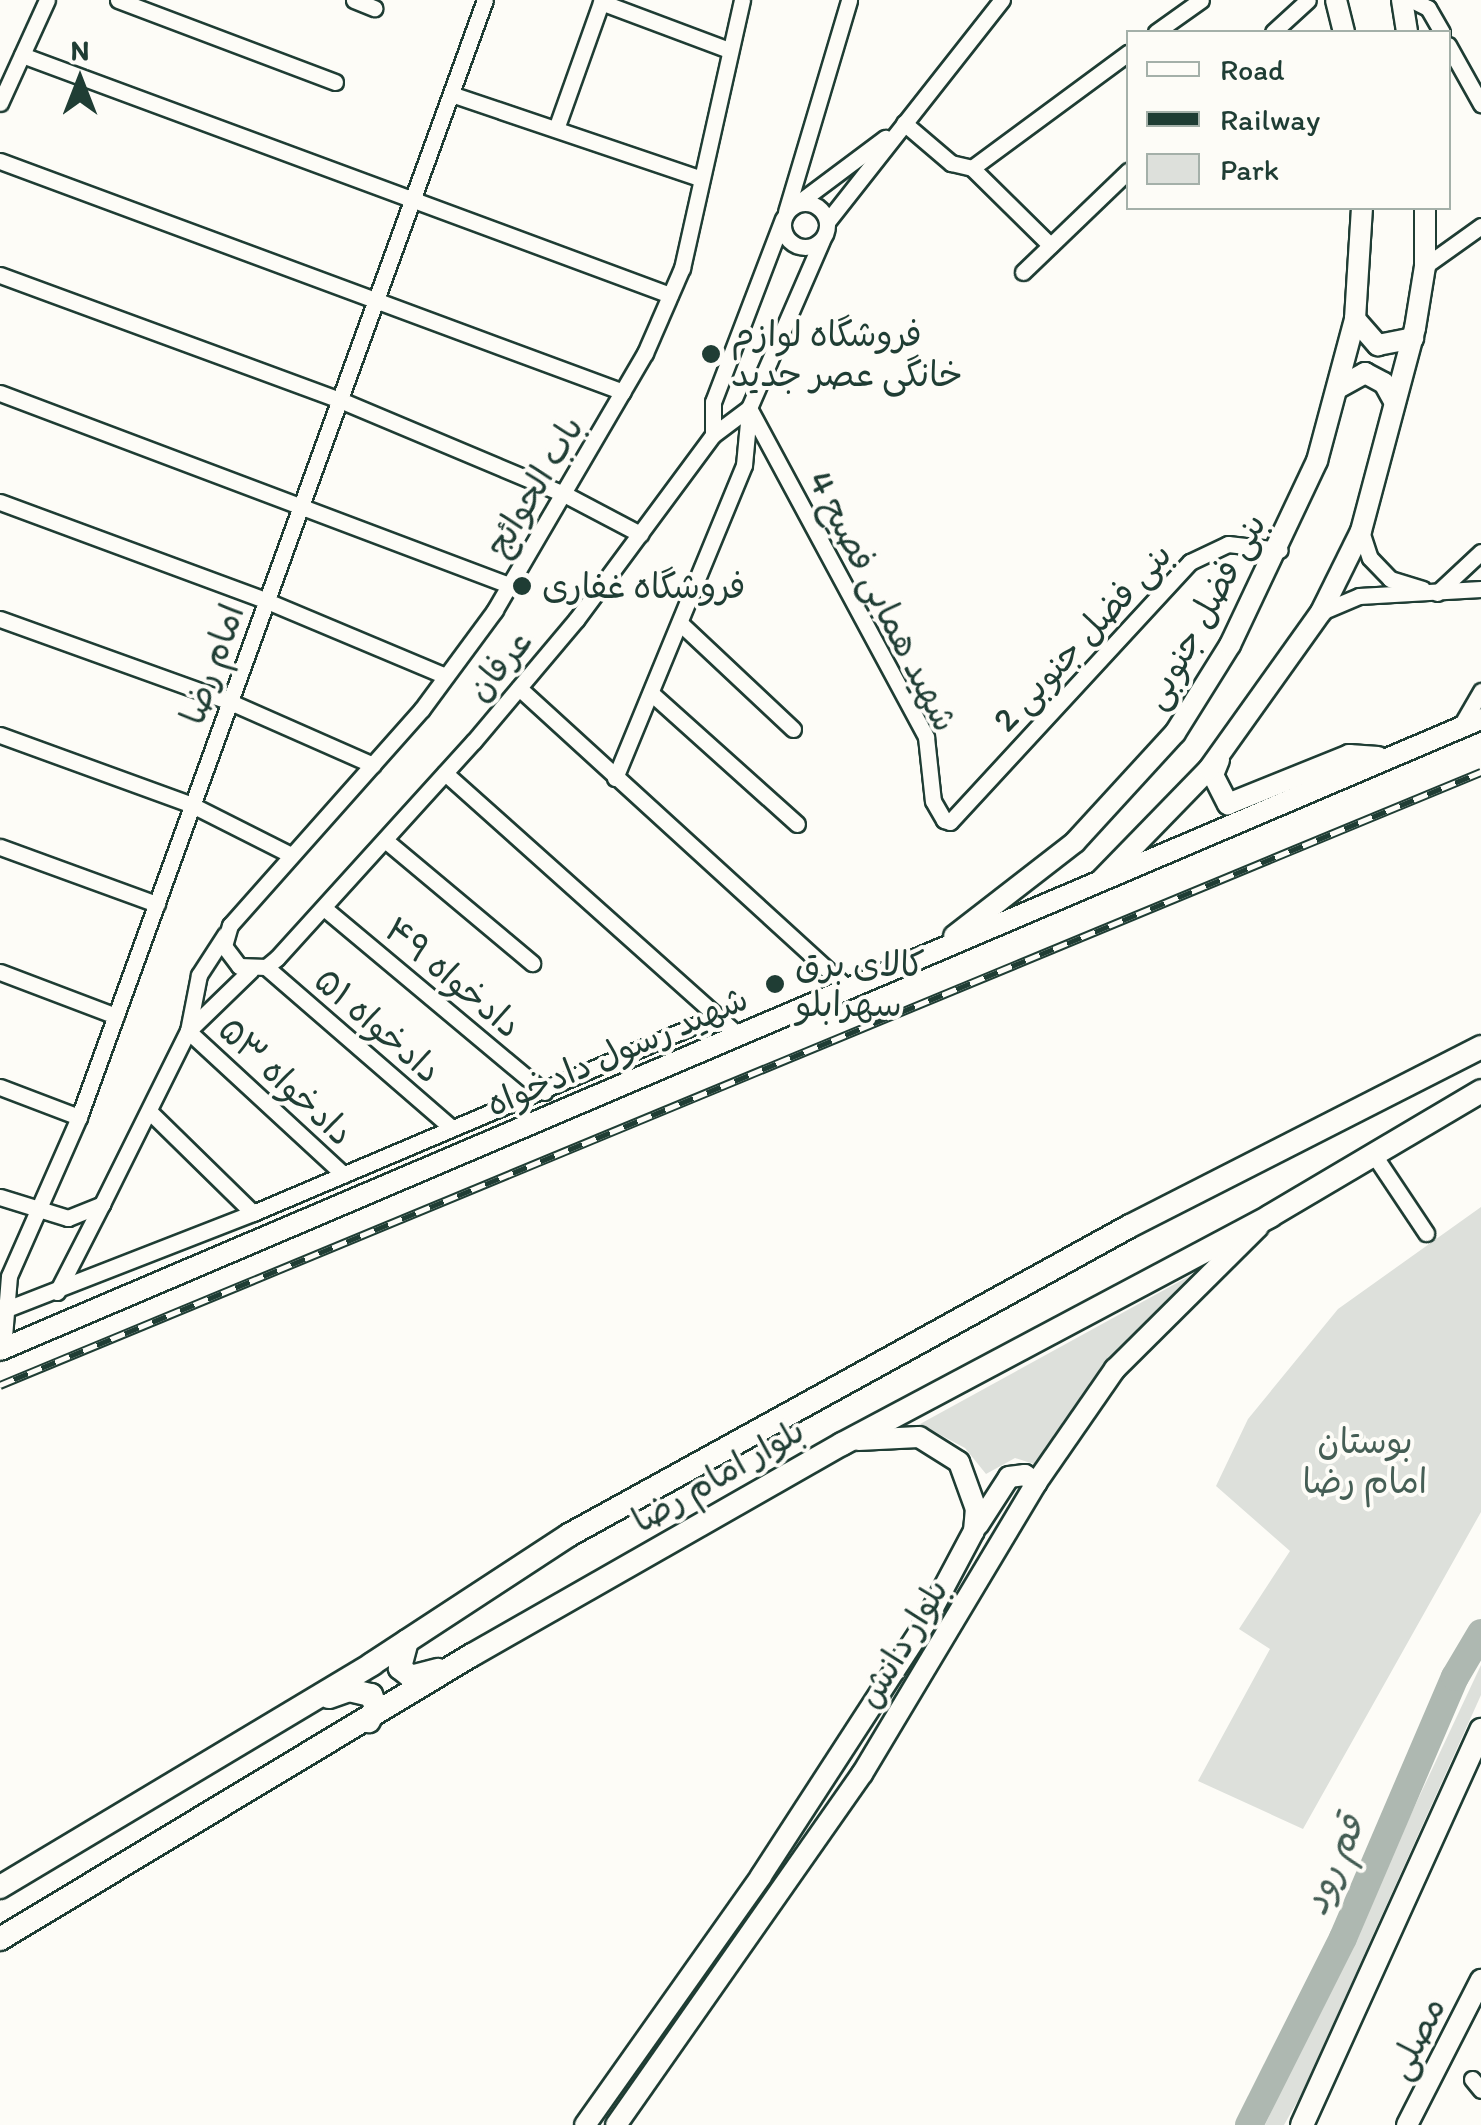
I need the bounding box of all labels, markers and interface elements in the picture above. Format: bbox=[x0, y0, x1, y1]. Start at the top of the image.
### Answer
north arrow bbox=[30, 30, 130, 130]
legend bbox=[1126, 30, 1451, 210]
text: N bbox=[71, 33, 89, 67]
text: Road bbox=[1220, 51, 1285, 88]
text: Railway bbox=[1220, 101, 1320, 138]
text: Park bbox=[1220, 151, 1279, 188]
place label: فروشگاه لوازم خانگی عصر جدید bbox=[731, 313, 963, 395]
marker: فروشگاه لوازم خانگی عصر جدید bbox=[700, 343, 722, 365]
street label: باب الحوائج bbox=[476, 408, 592, 564]
street label: شهید همایی فصیح 4 bbox=[799, 464, 967, 738]
street label: بنی فضل جنوبی bbox=[1133, 506, 1275, 716]
street label: بنی فضل جنوبی 2 bbox=[984, 534, 1180, 740]
place label: فروشگاه غفاری bbox=[542, 565, 745, 607]
marker: فروشگاه غفاری bbox=[511, 575, 533, 597]
street label: امام رضا bbox=[171, 598, 253, 730]
street label: عرفان bbox=[457, 621, 541, 709]
street label: دادخواه ۴۹ bbox=[376, 908, 530, 1046]
place label: کالای برق سهرابلو bbox=[795, 943, 925, 1025]
street label: دادخواه ۵۱ bbox=[306, 959, 450, 1091]
marker: کالای برق سهرابلو bbox=[764, 973, 786, 995]
street label: شهید رسول دادخواه bbox=[480, 977, 754, 1125]
street label: دادخواه ۵۳ bbox=[210, 1008, 362, 1154]
street label: بلوار امام رضا bbox=[624, 1409, 812, 1541]
park label: بوستان امام رضا bbox=[1303, 1420, 1427, 1502]
street label: بلوار دانش bbox=[847, 1571, 957, 1715]
water label: قم رود bbox=[1292, 1808, 1374, 1922]
street label: مصلی bbox=[1378, 1990, 1454, 2086]

